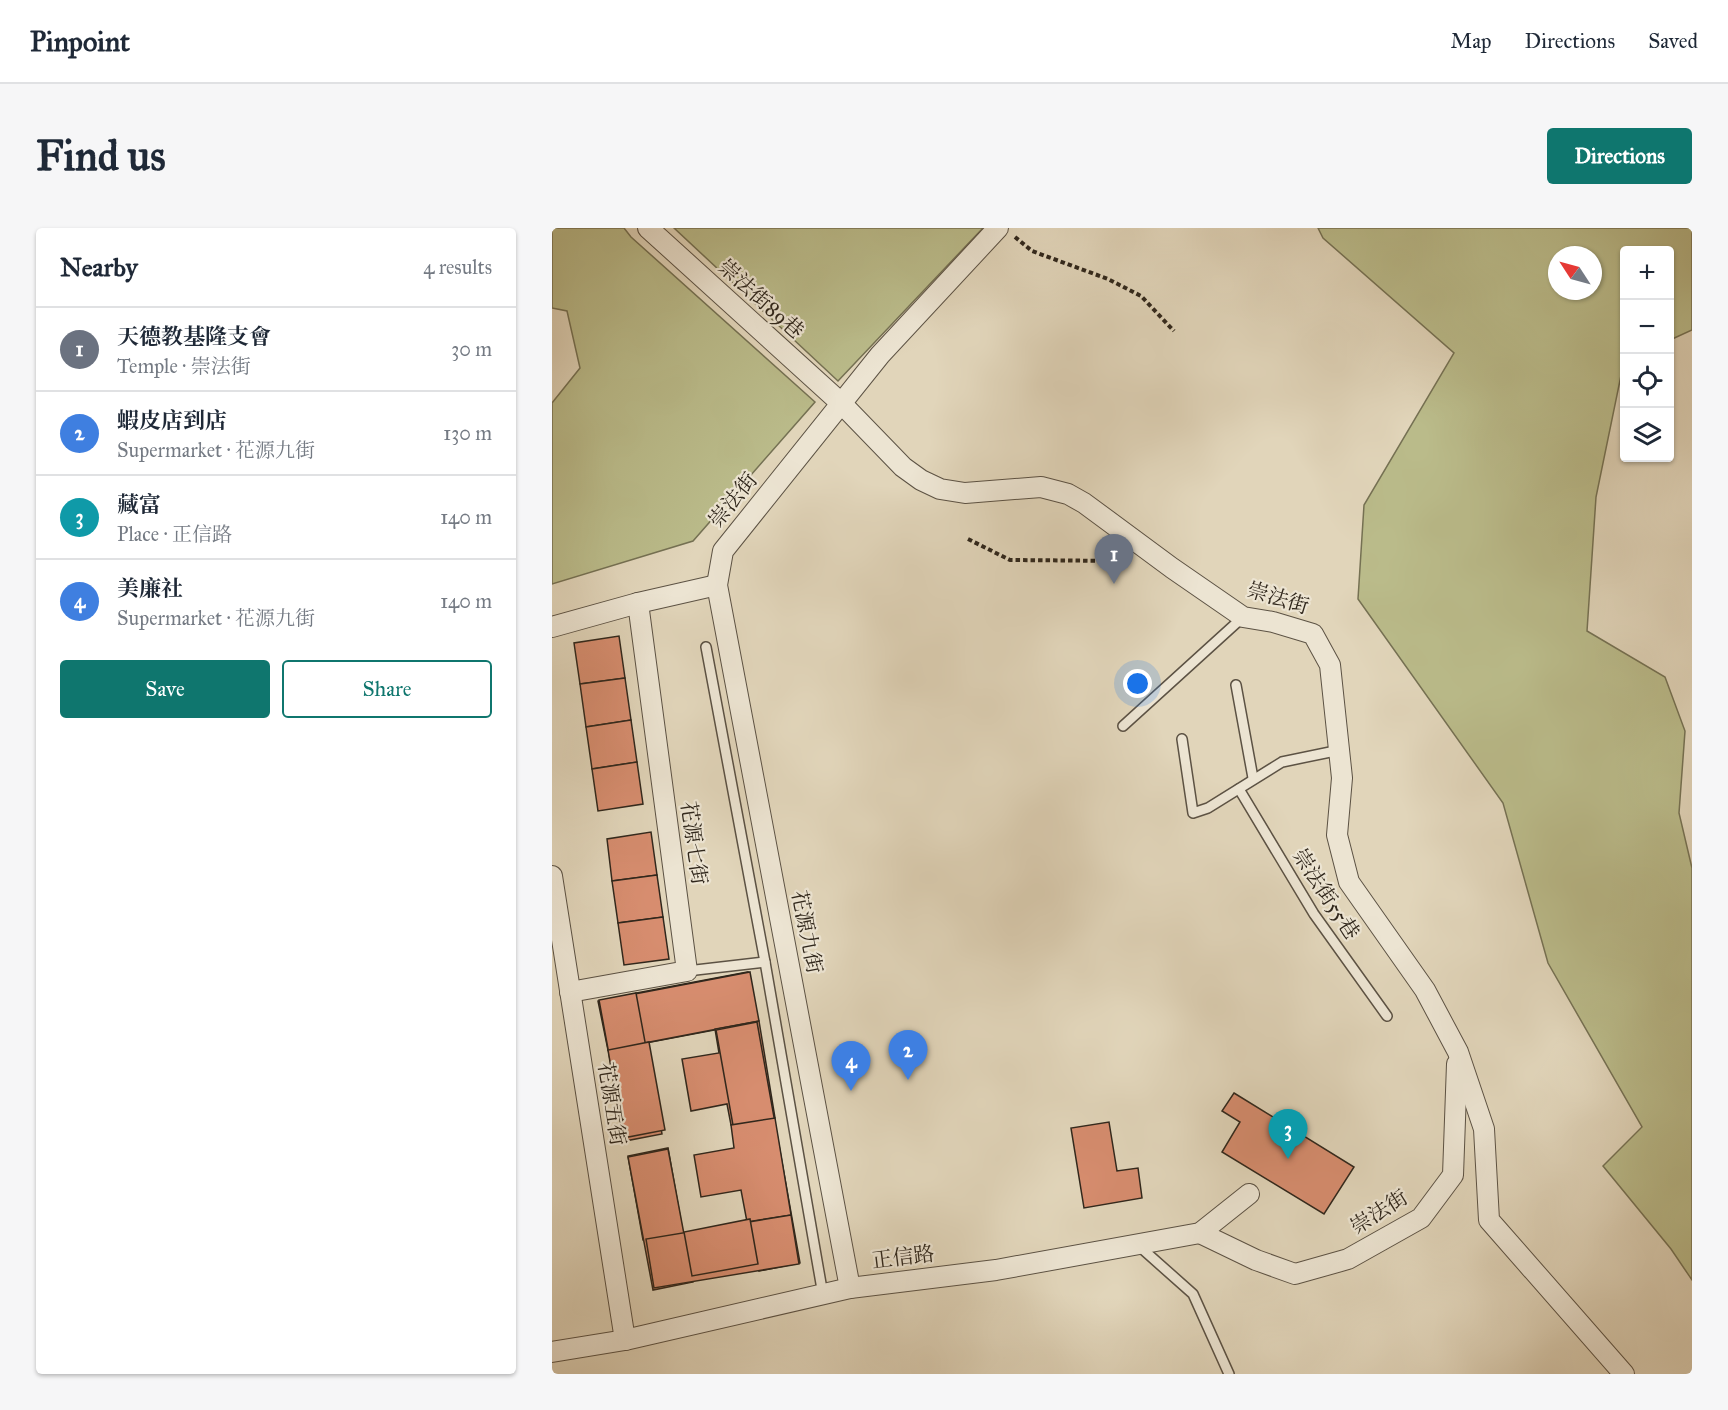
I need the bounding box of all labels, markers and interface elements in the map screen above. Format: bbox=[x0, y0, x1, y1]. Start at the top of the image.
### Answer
text: Pinpoint bbox=[30, 24, 130, 59]
text: Map bbox=[1451, 28, 1492, 54]
text: Directions bbox=[1525, 28, 1615, 54]
text: Saved bbox=[1648, 28, 1698, 54]
button: Directions bbox=[1547, 128, 1692, 184]
text: Find us bbox=[36, 130, 166, 182]
north arrow bbox=[1548, 246, 1602, 300]
map controls bbox=[1620, 246, 1674, 462]
button: + bbox=[1620, 246, 1674, 300]
text: Nearby bbox=[60, 251, 138, 283]
street label: 崇法街89巷 bbox=[713, 254, 809, 344]
text: 4 results bbox=[423, 255, 492, 279]
button: − bbox=[1620, 300, 1674, 354]
text: 天德教基隆支會 bbox=[117, 323, 271, 350]
text: 1 bbox=[76, 337, 83, 361]
text: 30 m bbox=[451, 337, 492, 361]
text: Temple · 崇法街 bbox=[117, 354, 251, 378]
button: locate bbox=[1620, 354, 1674, 408]
text: 蝦皮店到店 bbox=[117, 407, 227, 434]
button: layers bbox=[1620, 408, 1674, 462]
text: 2 bbox=[75, 421, 84, 445]
text: 130 m bbox=[443, 421, 492, 445]
text: Supermarket · 花源九街 bbox=[117, 438, 315, 462]
street label: 崇法街 bbox=[703, 467, 763, 533]
text: 藏富 bbox=[117, 491, 161, 518]
text: 3 bbox=[76, 505, 84, 529]
text: 140 m bbox=[440, 505, 492, 529]
text: Place · 正信路 bbox=[117, 522, 232, 546]
pin: 1 bbox=[1094, 534, 1134, 584]
text: 美廉社 bbox=[117, 575, 183, 602]
street label: 崇法街 bbox=[1244, 576, 1312, 620]
text: 4 bbox=[74, 589, 85, 613]
text: 140 m bbox=[440, 589, 492, 613]
text: Supermarket · 花源九街 bbox=[117, 606, 315, 630]
button: Save bbox=[60, 660, 270, 718]
button: Share bbox=[282, 660, 492, 718]
your location bbox=[1123, 669, 1152, 698]
street label: 花源七街 bbox=[675, 800, 713, 886]
street label: 崇法街55巷 bbox=[1287, 844, 1365, 944]
street label: 花源九街 bbox=[786, 888, 828, 976]
pin: 2 bbox=[888, 1030, 928, 1080]
pin: 4 bbox=[832, 1042, 870, 1091]
street label: 花源五街 bbox=[593, 1060, 631, 1148]
pin: 3 bbox=[1268, 1110, 1308, 1159]
street label: 崇法街 bbox=[1345, 1184, 1413, 1240]
street label: 正信路 bbox=[870, 1240, 936, 1274]

